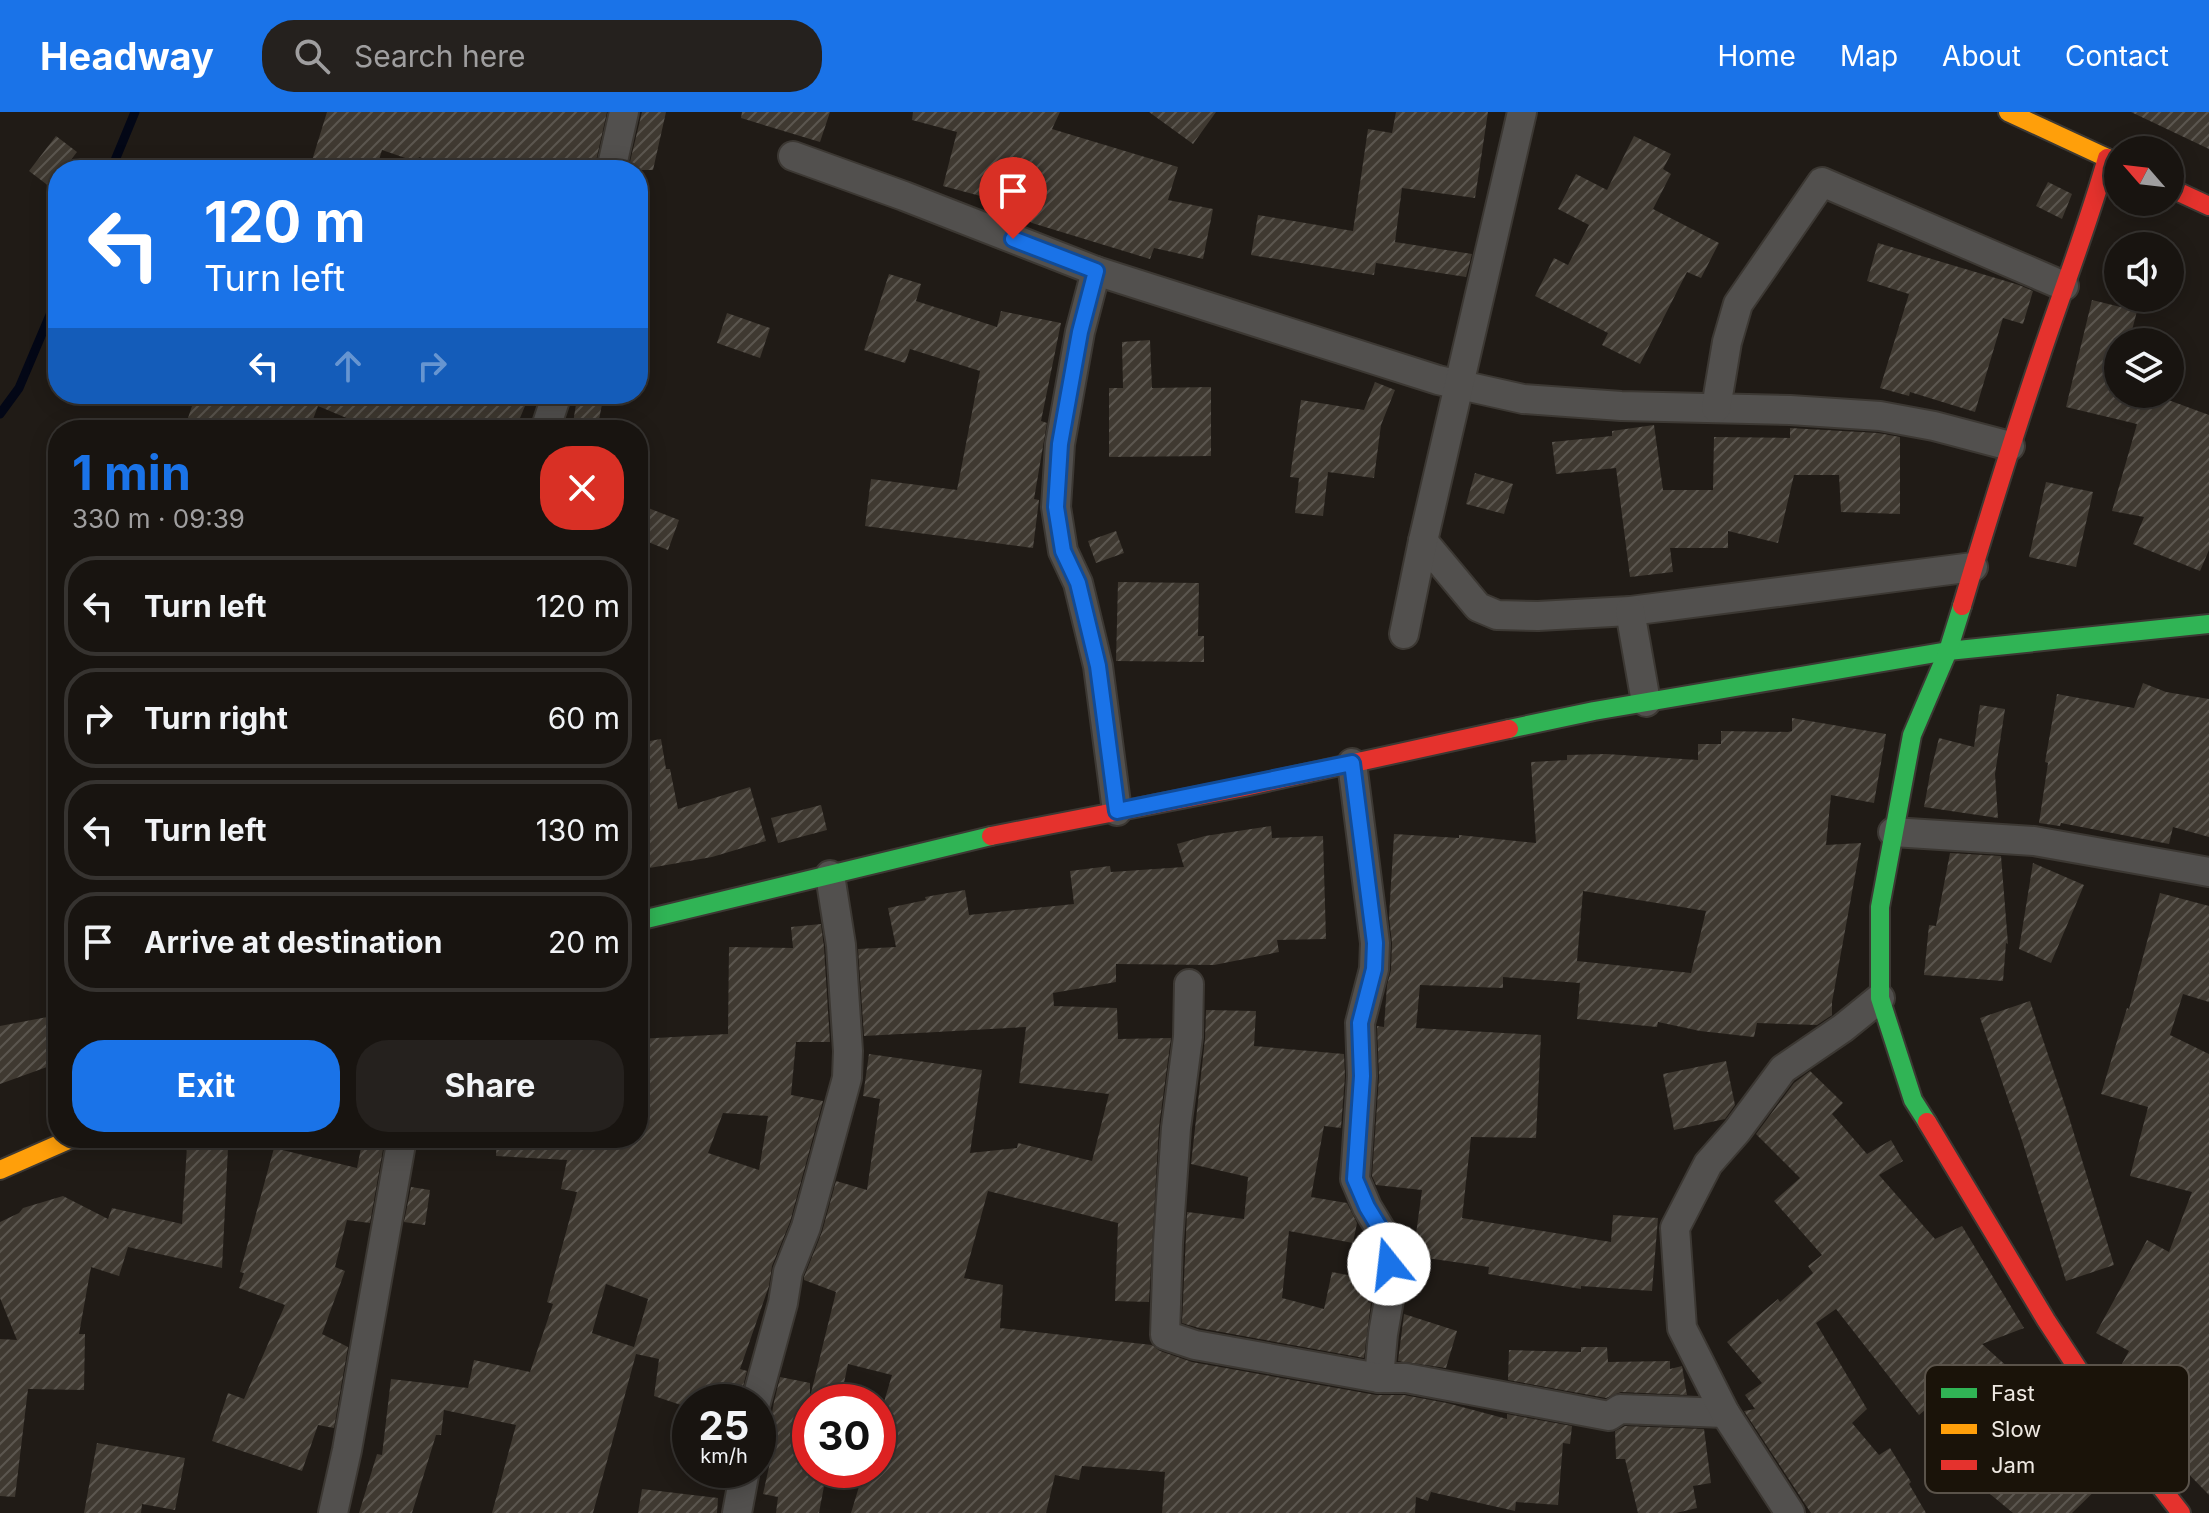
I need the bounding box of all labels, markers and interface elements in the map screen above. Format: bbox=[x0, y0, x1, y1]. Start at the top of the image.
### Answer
search box bbox=[262, 20, 822, 92]
text: Headway bbox=[40, 33, 214, 79]
icon: search bbox=[290, 34, 334, 78]
text: Search here bbox=[354, 38, 525, 74]
text: Home bbox=[1717, 39, 1796, 73]
text: Map bbox=[1840, 39, 1898, 73]
text: About bbox=[1942, 39, 2021, 73]
text: Contact bbox=[2065, 39, 2169, 73]
north arrow bbox=[2104, 136, 2184, 216]
map controls bbox=[2104, 136, 2184, 408]
pin bbox=[979, 157, 1047, 239]
icon: arrive bbox=[991, 169, 1035, 213]
text: 120 m bbox=[204, 188, 366, 256]
icon: left bbox=[72, 192, 176, 296]
button: sound bbox=[2104, 232, 2184, 312]
text: Turn left bbox=[204, 256, 345, 300]
button: layers bbox=[2104, 328, 2184, 408]
icon: left bbox=[242, 344, 286, 388]
icon: ahead bbox=[326, 344, 370, 388]
icon: right bbox=[410, 344, 454, 388]
text: 1 min bbox=[72, 443, 191, 502]
button: close bbox=[540, 446, 624, 530]
text: 330 m · 09:39 bbox=[72, 503, 245, 534]
icon: left bbox=[76, 584, 120, 628]
text: Turn left bbox=[144, 588, 266, 624]
text: 120 m bbox=[536, 588, 620, 624]
icon: right bbox=[76, 696, 120, 740]
text: Turn right bbox=[144, 700, 288, 736]
text: 60 m bbox=[548, 700, 620, 736]
icon: left bbox=[76, 808, 120, 852]
text: Turn left bbox=[144, 812, 266, 848]
text: 130 m bbox=[536, 812, 620, 848]
icon: arrive bbox=[76, 920, 120, 964]
text: Arrive at destination bbox=[144, 924, 442, 960]
text: 20 m bbox=[548, 924, 620, 960]
button: Exit bbox=[72, 1040, 340, 1132]
button: Share bbox=[356, 1040, 624, 1132]
position arrow bbox=[1347, 1222, 1431, 1306]
legend bbox=[1925, 1365, 2189, 1493]
text: Fast bbox=[1991, 1380, 2035, 1406]
speed limit sign: 30 bbox=[792, 1384, 896, 1488]
text: 25 bbox=[699, 1401, 749, 1450]
text: Slow bbox=[1991, 1416, 2041, 1442]
text: km/h bbox=[700, 1444, 748, 1468]
text: Jam bbox=[1991, 1452, 2035, 1478]

